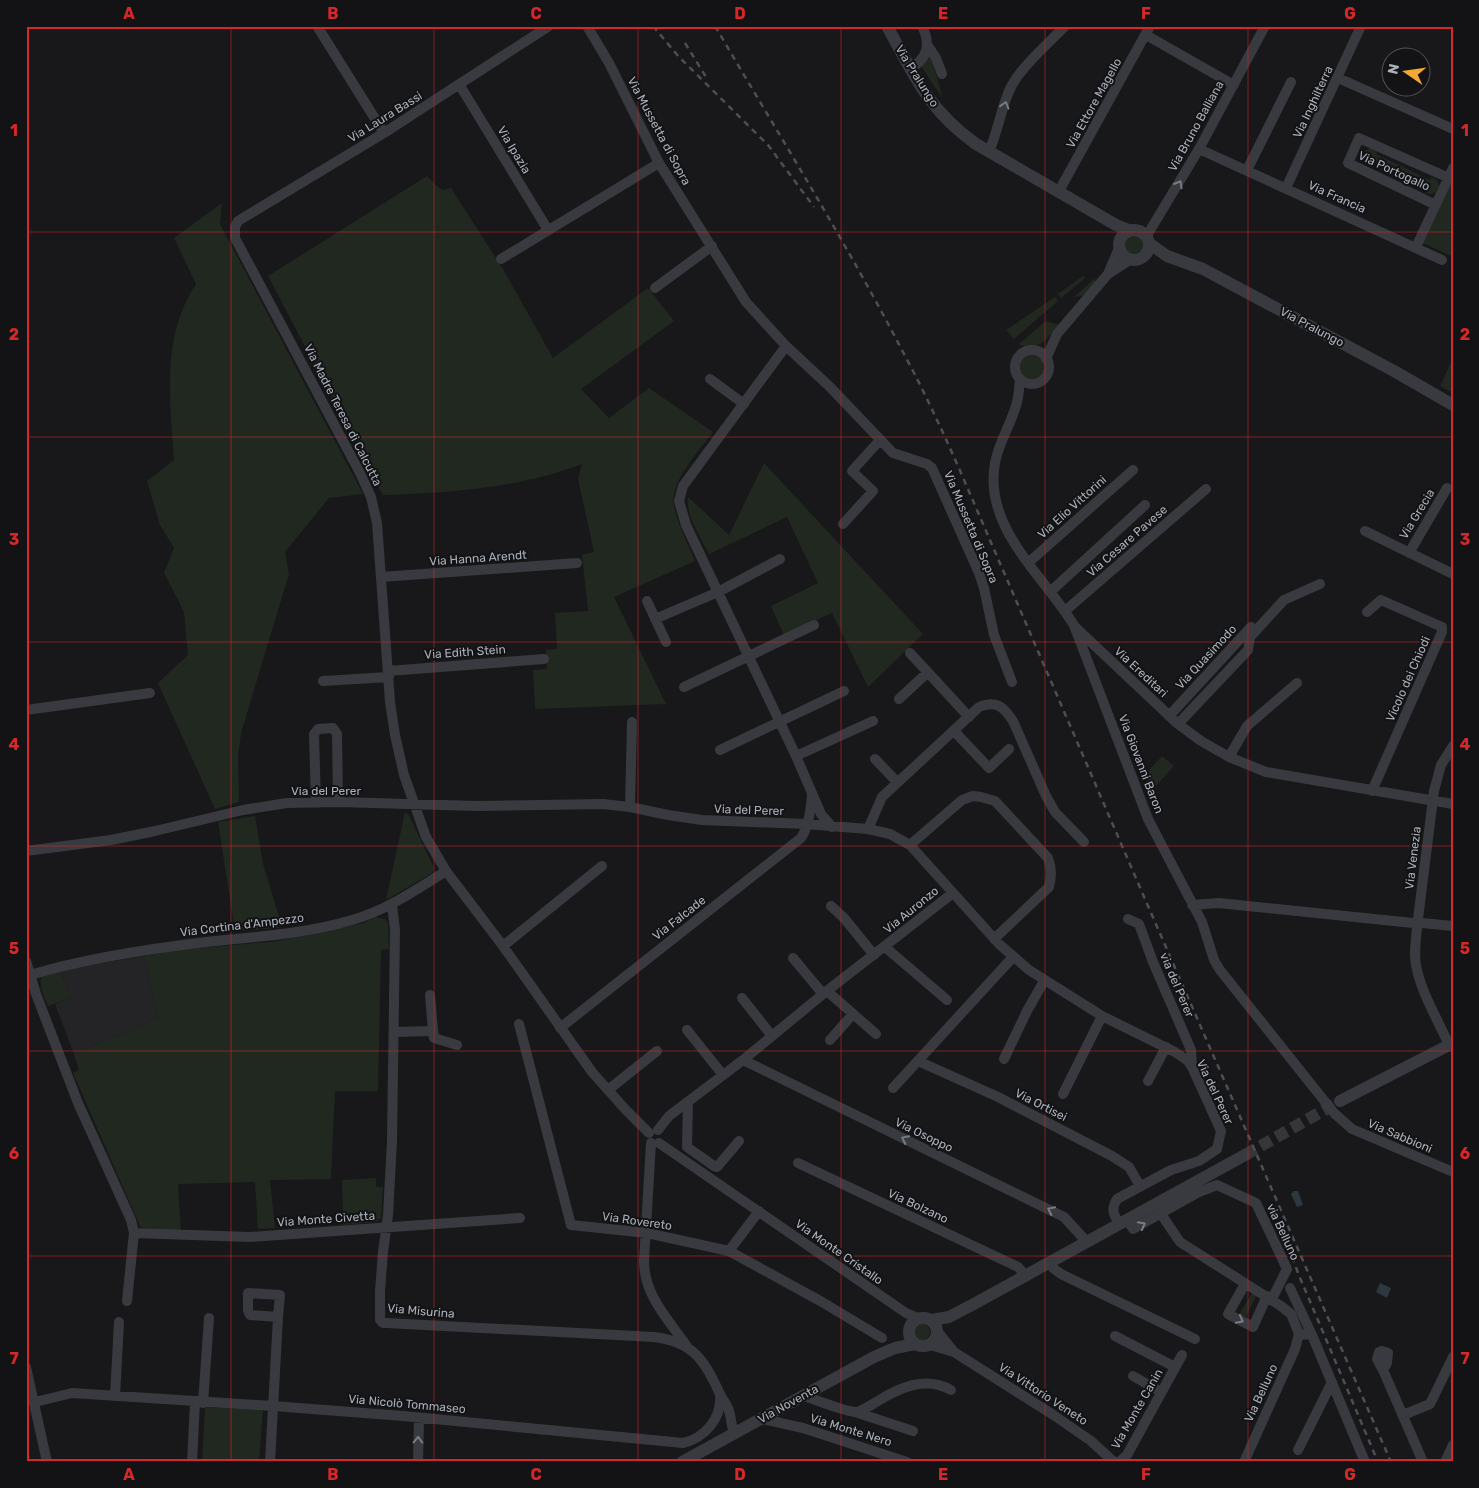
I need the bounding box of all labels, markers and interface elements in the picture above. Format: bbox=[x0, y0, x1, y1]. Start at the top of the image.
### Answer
text: A bbox=[123, 4, 135, 23]
text: B bbox=[327, 4, 339, 23]
text: C bbox=[530, 4, 542, 23]
text: D bbox=[734, 4, 746, 23]
text: E bbox=[938, 4, 948, 23]
text: F bbox=[1141, 4, 1151, 23]
text: G bbox=[1344, 4, 1356, 23]
street label: Via Pralungo bbox=[892, 42, 942, 110]
north arrow bbox=[1382, 48, 1432, 98]
street label: Via Ettore Magello bbox=[1063, 56, 1125, 150]
text: N bbox=[1384, 62, 1403, 76]
street label: Via Inghilterra bbox=[1290, 64, 1336, 140]
street label: Via Mussetta di Sopra bbox=[625, 75, 693, 187]
street label: Via Bruno Balliana bbox=[1165, 78, 1227, 174]
street label: Via Laura Bassi bbox=[345, 89, 425, 145]
one-way arrow bbox=[999, 102, 1009, 110]
text: 1 bbox=[10, 121, 18, 140]
text: 1 bbox=[1461, 121, 1469, 140]
street label: Via Ipazia bbox=[494, 124, 534, 176]
street label: Via Portogallo bbox=[1356, 148, 1432, 194]
street label: Via Francia bbox=[1306, 178, 1368, 216]
one-way arrow bbox=[1172, 180, 1182, 189]
street label: Via Pralungo bbox=[1278, 304, 1347, 350]
text: 2 bbox=[9, 325, 19, 344]
text: 2 bbox=[1460, 325, 1470, 344]
street label: Via Madre Teresa di Calcutta bbox=[301, 342, 385, 488]
street label: Via Mussetta di Sopra bbox=[941, 469, 1001, 585]
street label: Via Elio Vittorini bbox=[1035, 472, 1109, 541]
street label: Via Grecia bbox=[1397, 486, 1437, 542]
street label: Via Cesare Pavese bbox=[1084, 502, 1170, 580]
text: 3 bbox=[9, 530, 19, 549]
text: 3 bbox=[1460, 530, 1470, 549]
street label: Via Hanna Arendt bbox=[429, 548, 527, 568]
street label: Via Quasimodo bbox=[1173, 622, 1239, 692]
street label: Vicolo dei Chiodi bbox=[1383, 634, 1433, 724]
street label: Via Edith Stein bbox=[424, 642, 506, 662]
street label: Via Ereditari bbox=[1112, 644, 1171, 700]
street label: Via Giovanni Baron bbox=[1116, 713, 1166, 815]
text: 4 bbox=[9, 735, 20, 754]
text: 4 bbox=[1460, 735, 1471, 754]
street label: Via del Perer bbox=[291, 784, 361, 798]
street label: Via del Perer bbox=[714, 802, 785, 818]
street label: Via Venezia bbox=[1402, 826, 1424, 890]
street label: Via Auronzo bbox=[881, 884, 941, 936]
street label: Via Falcade bbox=[650, 893, 709, 943]
street label: Via Cortina d'Ampezzo bbox=[179, 910, 305, 940]
text: 5 bbox=[9, 939, 19, 958]
text: 5 bbox=[1460, 939, 1470, 958]
street label: via del Perer bbox=[1157, 951, 1197, 1020]
street label: Via del Perer bbox=[1194, 1057, 1236, 1127]
street label: Via Ortisei bbox=[1013, 1086, 1069, 1124]
street label: Via Osoppo bbox=[893, 1115, 955, 1155]
street label: Via Sabbioni bbox=[1366, 1116, 1434, 1156]
one-way arrow bbox=[901, 1135, 910, 1145]
text: 6 bbox=[9, 1144, 19, 1163]
text: 6 bbox=[1460, 1144, 1470, 1163]
street label: Via Bolzano bbox=[886, 1186, 951, 1226]
street label: via Belluno bbox=[1264, 1201, 1302, 1263]
one-way arrow bbox=[1047, 1206, 1056, 1216]
street label: Via Monte Civetta bbox=[276, 1209, 376, 1229]
street label: Via Rovereto bbox=[601, 1209, 673, 1233]
street label: Via Monte Cristallo bbox=[792, 1216, 886, 1288]
one-way arrow bbox=[1137, 1221, 1146, 1231]
street label: Via Misurina bbox=[387, 1301, 455, 1321]
one-way arrow bbox=[1235, 1314, 1244, 1324]
text: 7 bbox=[9, 1349, 19, 1368]
text: 7 bbox=[1460, 1349, 1470, 1368]
street label: Via Vittorio Veneto bbox=[996, 1360, 1090, 1428]
street label: Via Belluno bbox=[1242, 1362, 1281, 1424]
street label: Via Monte Canin bbox=[1108, 1366, 1166, 1452]
street label: Via Noventa bbox=[755, 1382, 821, 1426]
street label: Via Nicolò Tommaseo bbox=[348, 1392, 466, 1416]
street label: Via Monte Nero bbox=[808, 1411, 894, 1449]
one-way arrow bbox=[413, 1436, 424, 1444]
text: A bbox=[123, 1465, 135, 1484]
text: B bbox=[327, 1465, 339, 1484]
text: C bbox=[530, 1465, 542, 1484]
text: D bbox=[734, 1465, 746, 1484]
text: E bbox=[938, 1465, 948, 1484]
text: F bbox=[1141, 1465, 1151, 1484]
text: G bbox=[1344, 1465, 1356, 1484]

